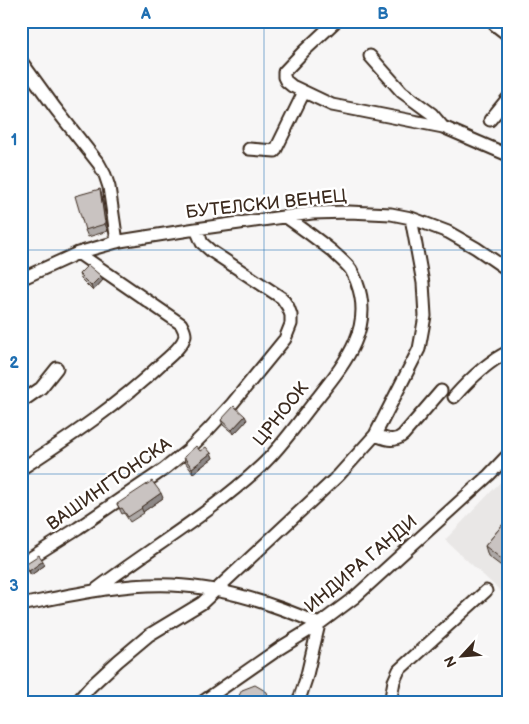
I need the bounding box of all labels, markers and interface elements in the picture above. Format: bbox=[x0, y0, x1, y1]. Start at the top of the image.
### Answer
text: A bbox=[140, 5, 151, 24]
text: B bbox=[377, 5, 389, 24]
text: 1 bbox=[11, 131, 17, 150]
street label: БУТЕЛСКИ ВЕНЕЦ bbox=[184, 185, 348, 223]
text: 2 bbox=[9, 354, 19, 373]
street label: ЦРНООК bbox=[249, 378, 313, 450]
street label: ВАШИНГТОНСКА bbox=[43, 433, 175, 535]
street label: ИНДИРА ГАНДИ bbox=[301, 511, 421, 617]
text: 3 bbox=[9, 577, 19, 596]
north arrow bbox=[436, 632, 486, 682]
text: N bbox=[441, 653, 461, 670]

